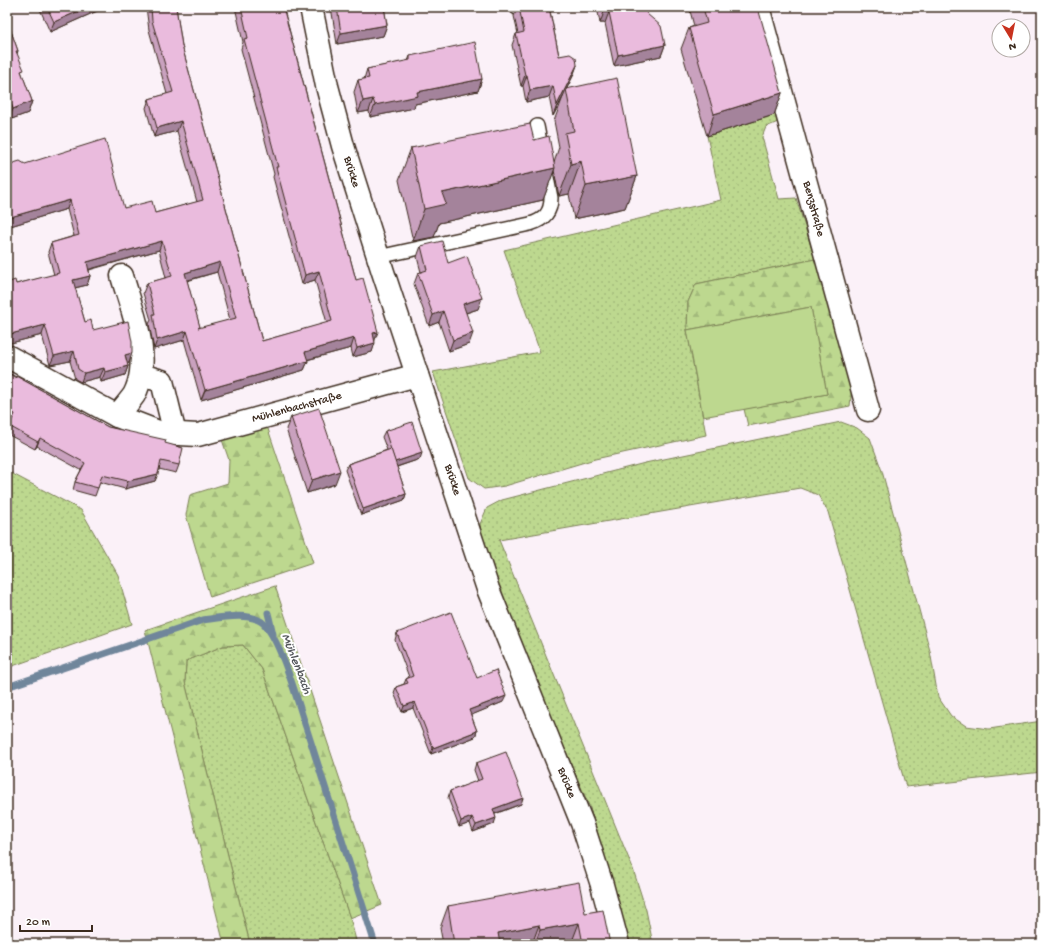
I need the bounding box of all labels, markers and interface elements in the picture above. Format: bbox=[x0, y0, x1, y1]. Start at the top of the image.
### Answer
north arrow bbox=[991, 18, 1031, 58]
text: N bbox=[1008, 39, 1017, 52]
street label: Brücke bbox=[339, 154, 363, 190]
street label: Benzstraße bbox=[799, 179, 827, 239]
street label: Mühlenbachstraße bbox=[251, 389, 344, 427]
street label: Brücke bbox=[440, 462, 464, 498]
water label: Mühlenbach bbox=[278, 632, 315, 697]
street label: Brücke bbox=[553, 765, 579, 801]
scale bar bbox=[20, 907, 92, 933]
text: 20 m bbox=[26, 916, 51, 930]

